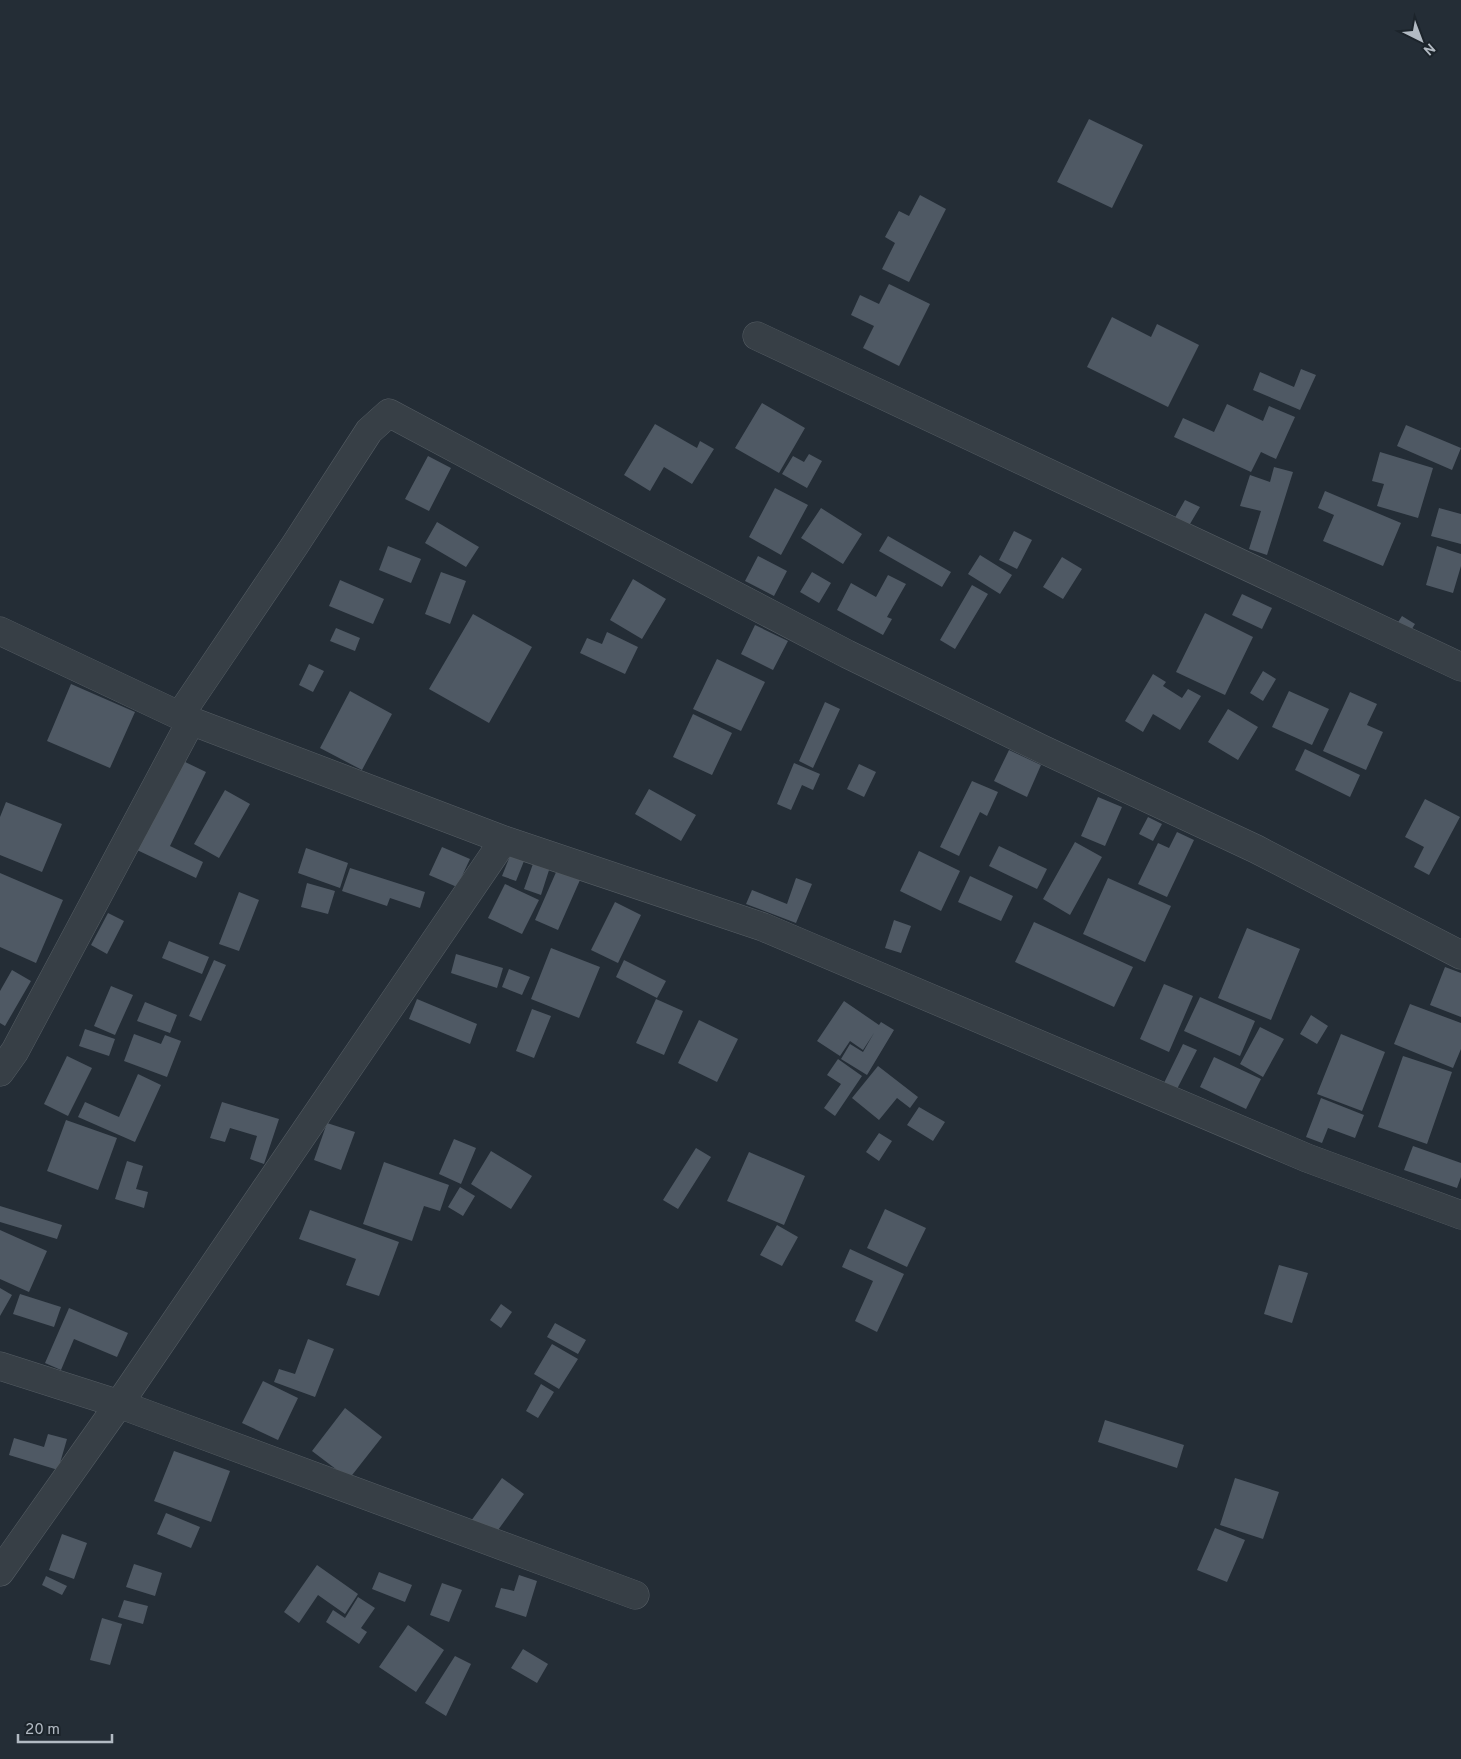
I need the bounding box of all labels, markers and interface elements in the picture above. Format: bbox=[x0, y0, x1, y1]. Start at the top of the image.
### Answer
north arrow bbox=[1396, 15, 1446, 65]
text: N bbox=[1419, 39, 1438, 58]
scale bar bbox=[18, 1712, 111, 1744]
text: 20 m bbox=[25, 1721, 60, 1740]

